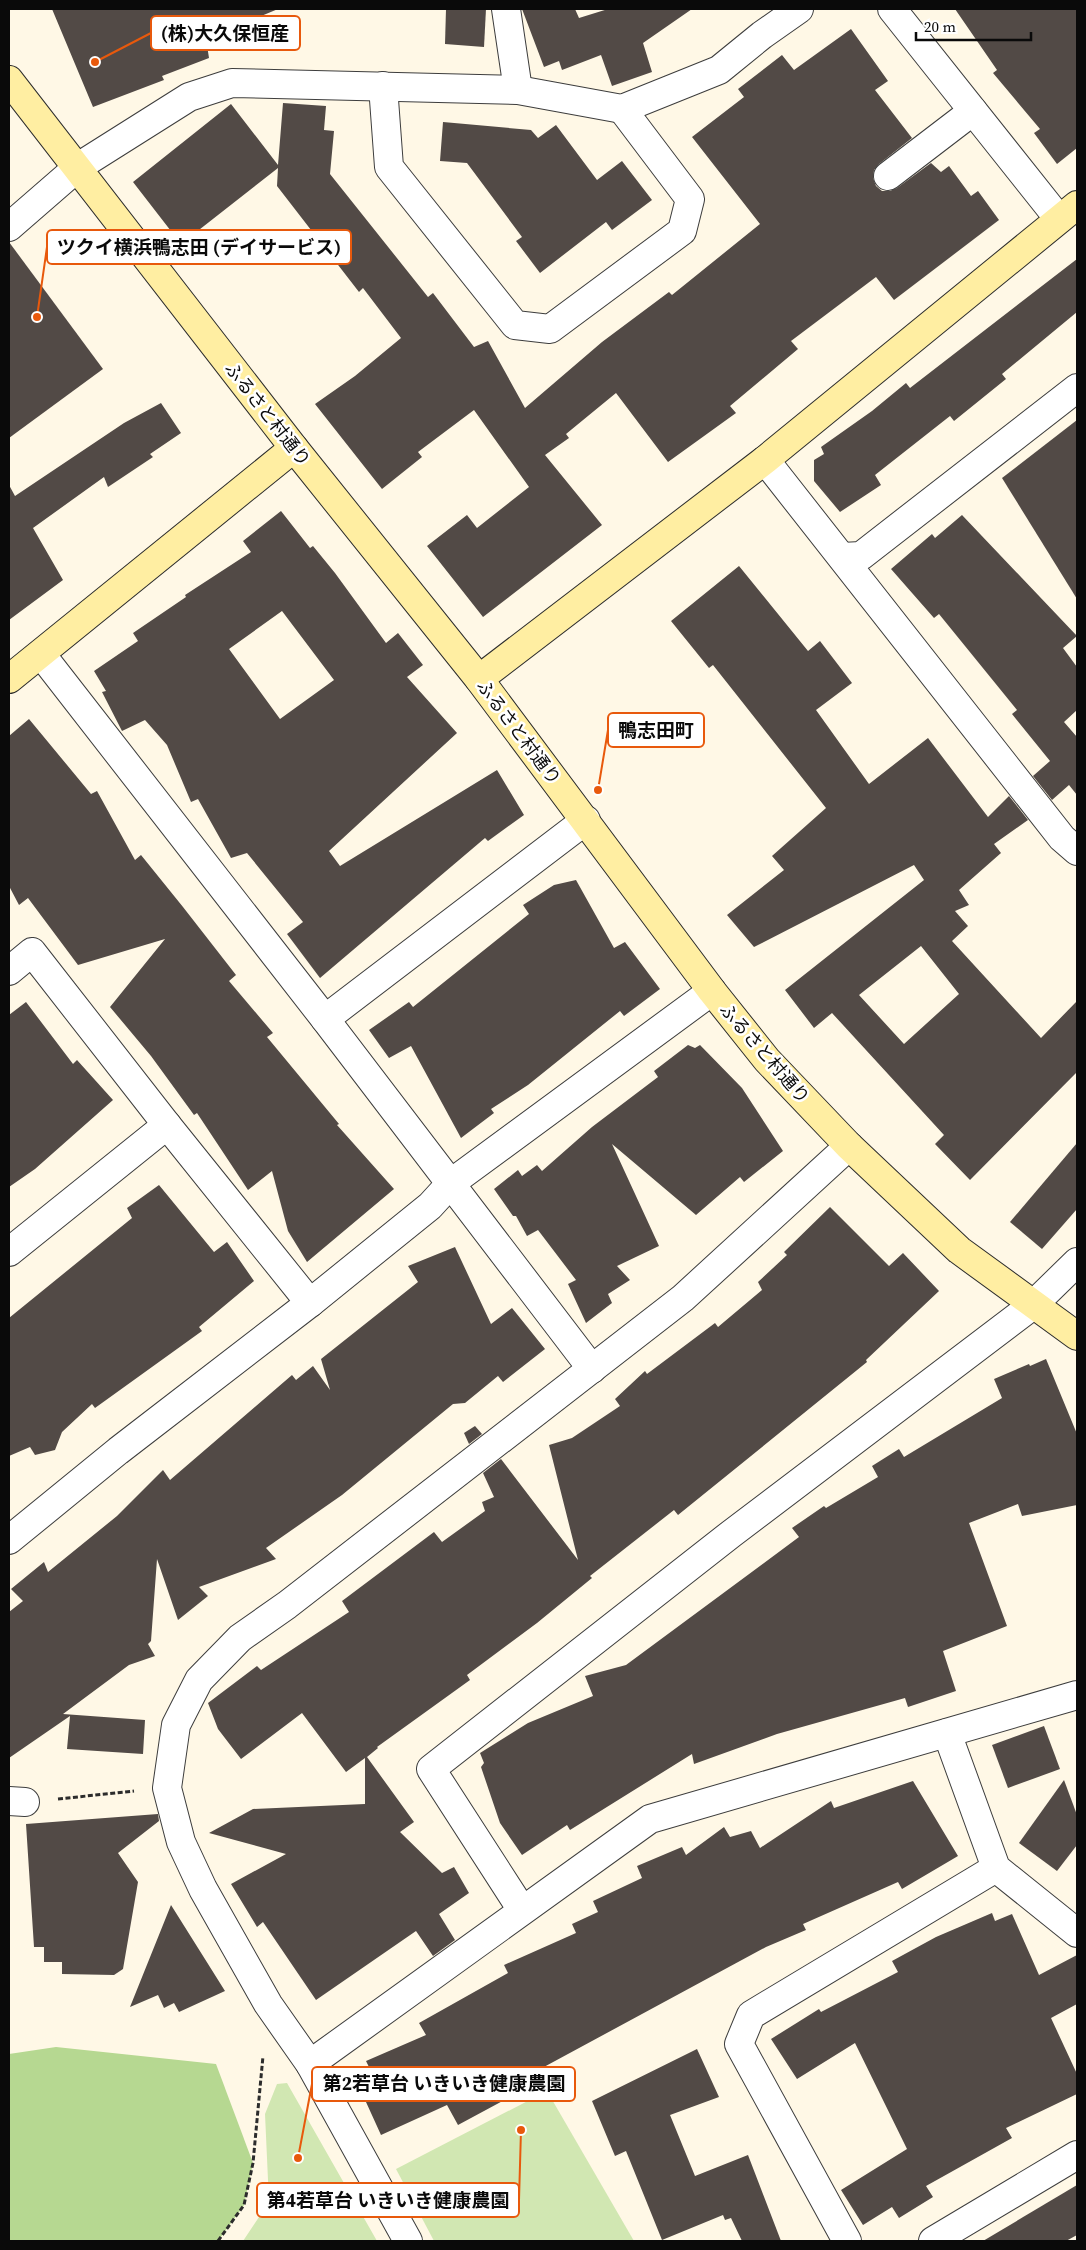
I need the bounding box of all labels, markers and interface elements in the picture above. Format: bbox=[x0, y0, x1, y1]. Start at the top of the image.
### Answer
scale bar bbox=[916, 10, 1031, 42]
callout: (株)大久保恒産 bbox=[151, 16, 300, 50]
text: 20 m bbox=[924, 16, 956, 37]
text: (株)大久保恒産 bbox=[161, 20, 289, 46]
callout: ツクイ横浜鴨志田 (デイサービス) bbox=[47, 230, 351, 264]
text: ツクイ横浜鴨志田 (デイサービス) bbox=[57, 234, 341, 260]
street label: ふるさと村通り bbox=[219, 357, 317, 471]
street label: ふるさと村通り bbox=[471, 674, 567, 790]
callout: 鴨志田町 bbox=[608, 713, 704, 747]
text: 鴨志田町 bbox=[618, 717, 694, 743]
street label: ふるさと村通り bbox=[714, 997, 816, 1109]
callout: 第2若草台 いきいき健康農園 bbox=[312, 2067, 575, 2101]
text: 第2若草台 いきいき健康農園 bbox=[323, 2070, 565, 2096]
callout: 第4若草台 いきいき健康農園 bbox=[257, 2183, 519, 2217]
text: 第4若草台 いきいき健康農園 bbox=[267, 2187, 509, 2213]

